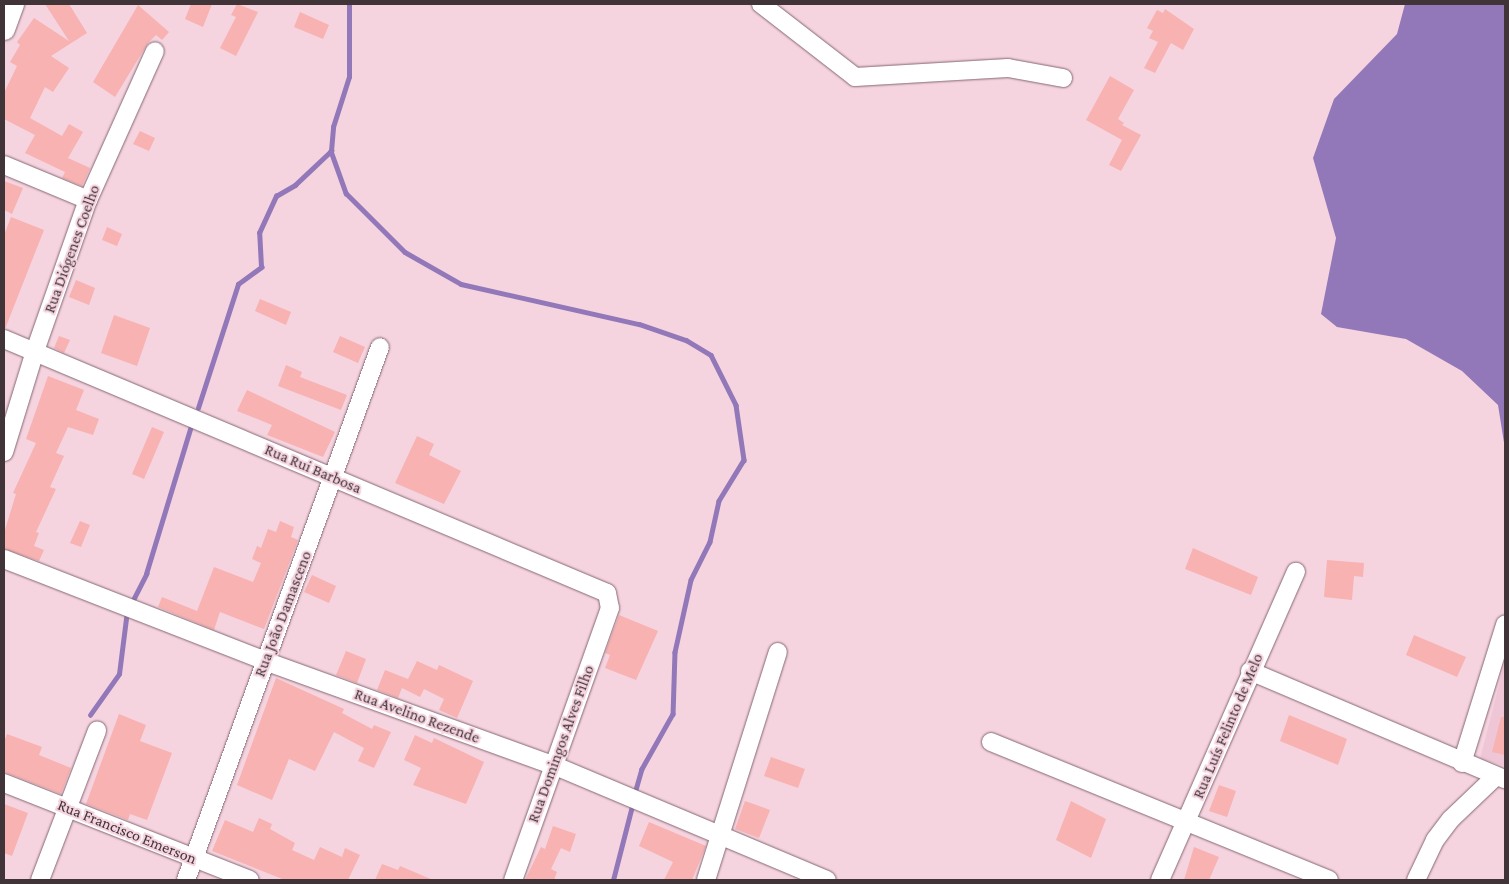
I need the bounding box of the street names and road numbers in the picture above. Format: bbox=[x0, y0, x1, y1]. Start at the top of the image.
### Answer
street label: Rua Diógenes Coelho bbox=[40, 182, 104, 316]
street label: Rua Rui Barbosa bbox=[262, 440, 364, 498]
street label: Rua João Damasceno bbox=[250, 548, 316, 680]
street label: Rua Luís Felinto de Melo bbox=[1189, 650, 1267, 802]
street label: Rua Domingos Alves Filho bbox=[524, 663, 598, 825]
street label: Rua Avelino Rezende bbox=[352, 684, 482, 748]
street label: Rua Francisco Emerson bbox=[55, 795, 199, 869]

